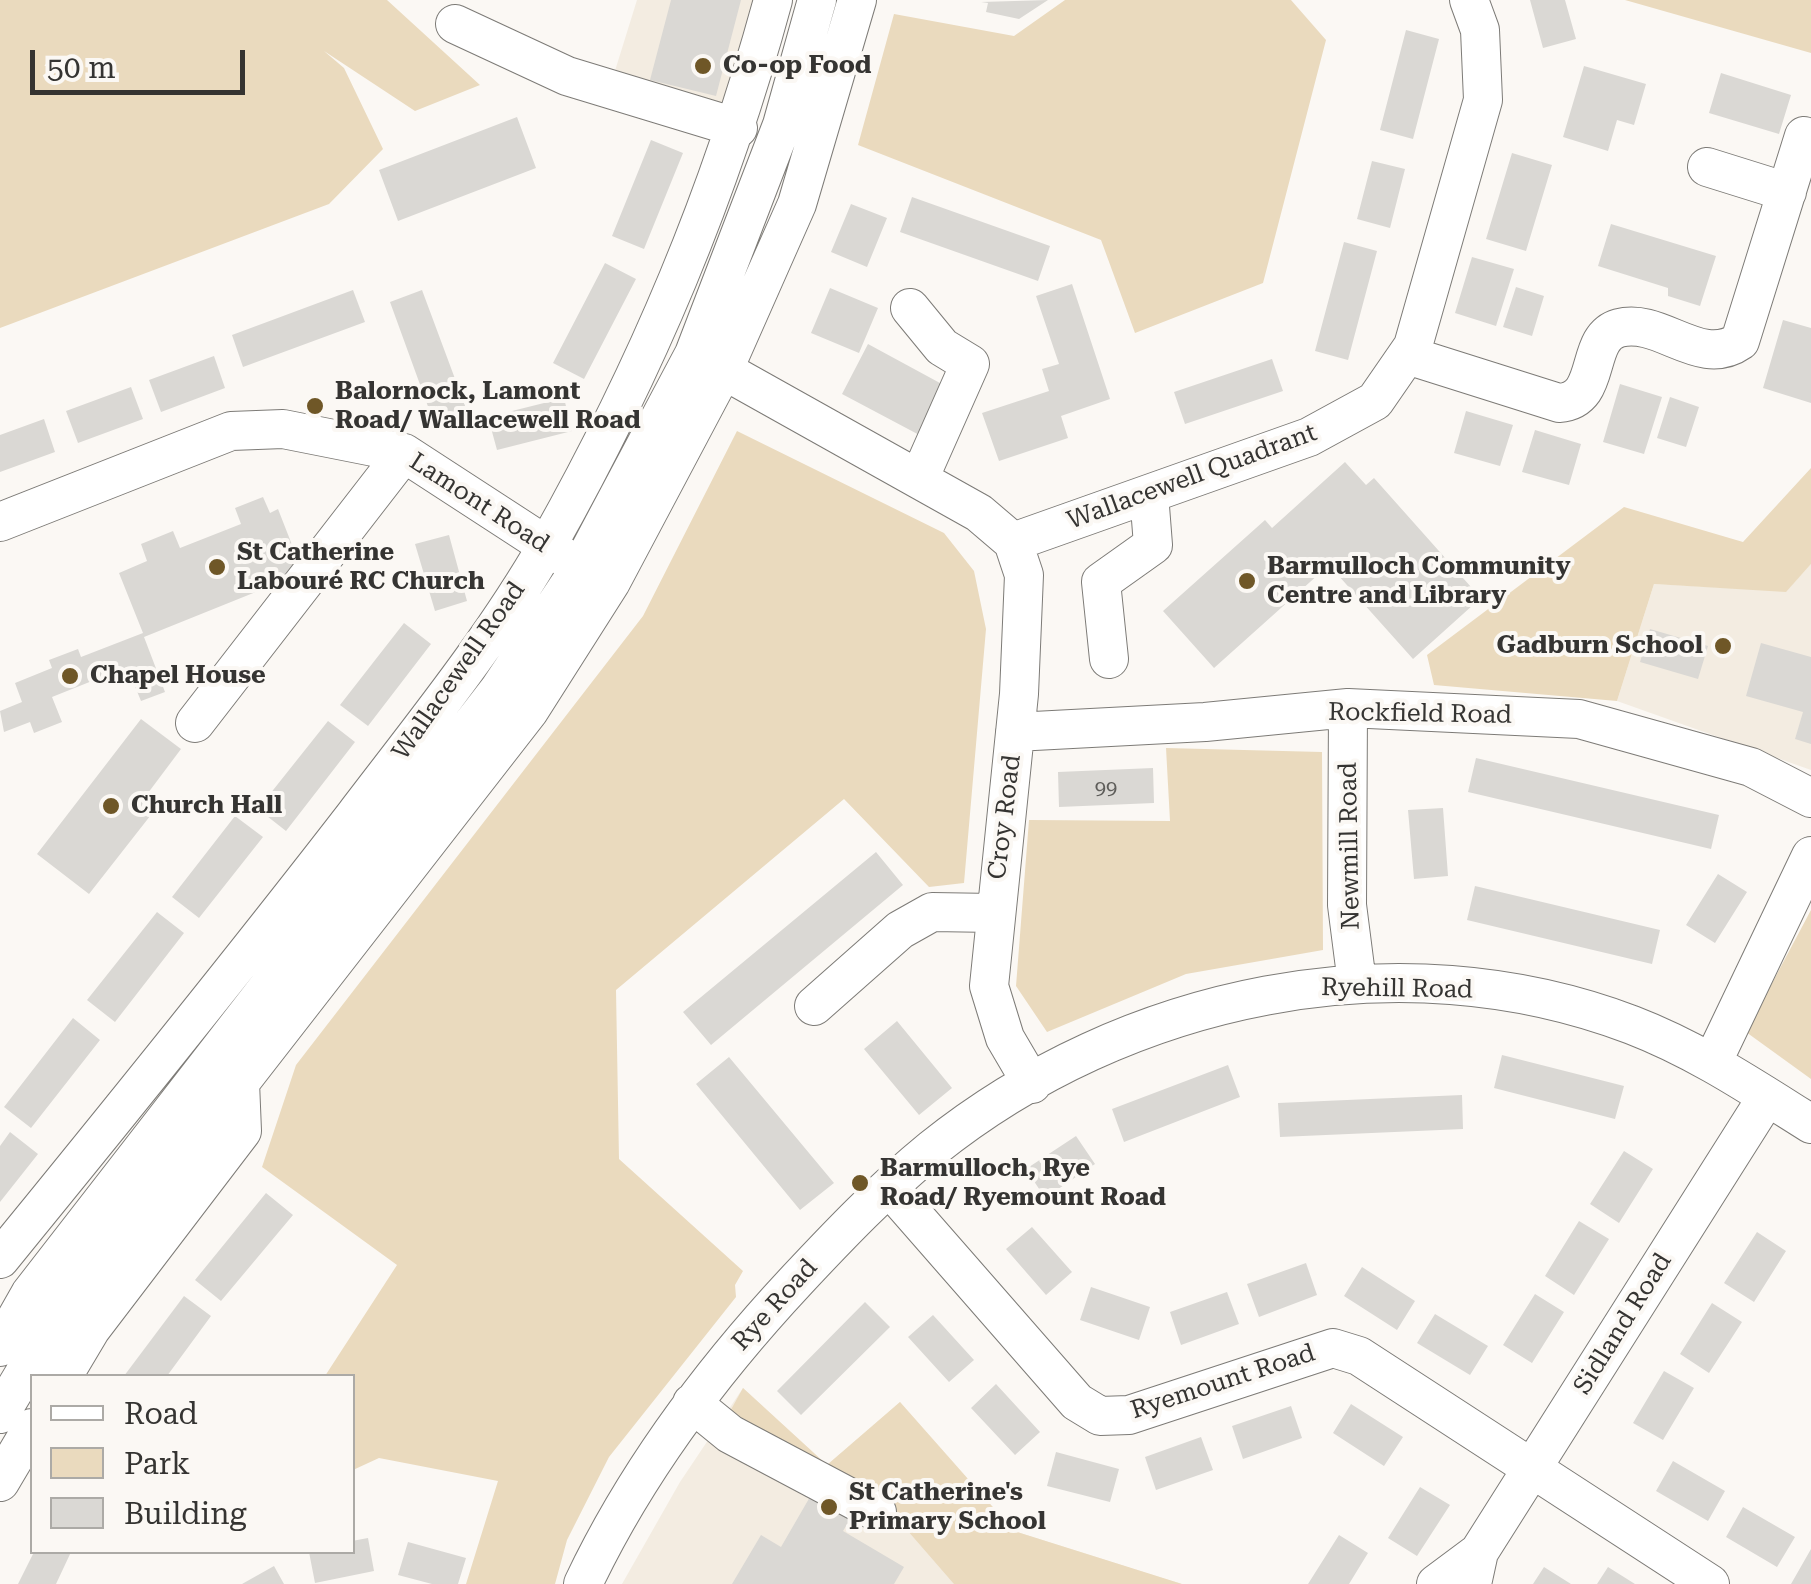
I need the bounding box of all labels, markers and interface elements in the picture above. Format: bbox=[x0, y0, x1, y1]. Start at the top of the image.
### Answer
scale bar bbox=[35, 30, 250, 92]
text: 50 m bbox=[47, 50, 116, 85]
place label: Co-op Food bbox=[723, 51, 871, 81]
marker: Co-op Food bbox=[692, 55, 714, 77]
place label: Balornock, Lamont Road/ Wallacewell Road bbox=[335, 377, 641, 436]
marker: Balornock, Lamont Road/ Wallacewell Road bbox=[304, 395, 326, 417]
street label: Wallacewell Quadrant bbox=[1063, 418, 1321, 536]
street label: Lamont Road bbox=[403, 447, 555, 559]
place label: St Catherine Labouré RC Church bbox=[237, 538, 485, 597]
place label: Barmulloch Community Centre and Library bbox=[1267, 552, 1571, 611]
marker: St Catherine Labouré RC Church bbox=[206, 556, 228, 578]
marker: Barmulloch Community Centre and Library bbox=[1236, 570, 1258, 592]
street label: Wallacewell Road bbox=[386, 576, 532, 766]
place label: Gadburn School bbox=[1497, 631, 1703, 661]
marker: Gadburn School bbox=[1712, 635, 1734, 657]
place label: Chapel House bbox=[90, 661, 266, 691]
marker: Chapel House bbox=[59, 665, 81, 687]
street label: Rockfield Road bbox=[1328, 697, 1512, 731]
street label: Croy Road bbox=[982, 753, 1028, 881]
street label: Newmill Road bbox=[1334, 762, 1366, 930]
house number: 99 bbox=[1095, 776, 1117, 800]
place label: Church Hall bbox=[131, 791, 282, 821]
marker: Church Hall bbox=[100, 795, 122, 817]
street label: Ryehill Road bbox=[1321, 973, 1473, 1005]
place label: Barmulloch, Rye Road/ Ryemount Road bbox=[880, 1154, 1166, 1213]
marker: Barmulloch, Rye Road/ Ryemount Road bbox=[849, 1172, 871, 1194]
street label: Sidland Road bbox=[1568, 1248, 1678, 1400]
street label: Rye Road bbox=[726, 1253, 824, 1357]
street label: Ryemount Road bbox=[1127, 1338, 1319, 1426]
legend bbox=[30, 1374, 355, 1554]
text: Road bbox=[124, 1396, 198, 1431]
text: Park bbox=[124, 1446, 190, 1481]
place label: St Catherine's Primary School bbox=[849, 1478, 1046, 1537]
text: Building bbox=[124, 1496, 247, 1531]
marker: St Catherine's Primary School bbox=[818, 1496, 840, 1518]

